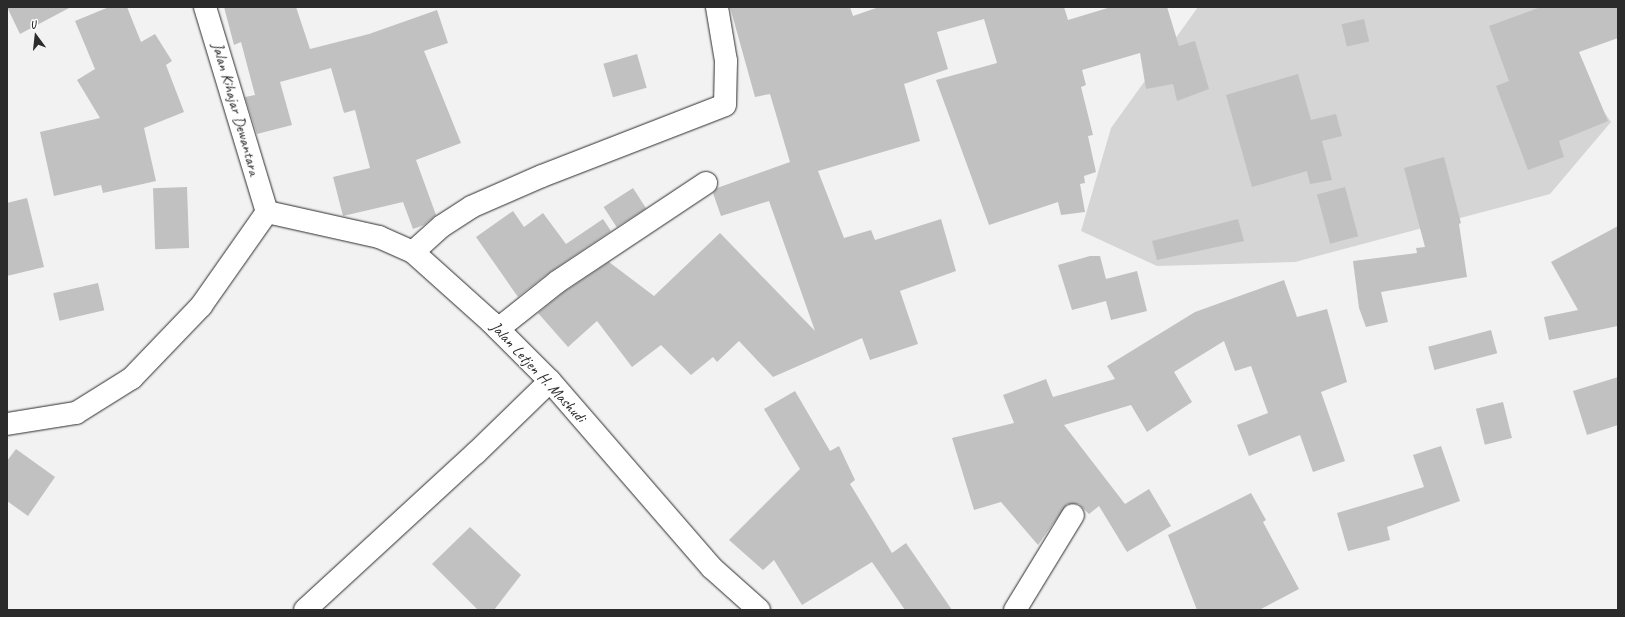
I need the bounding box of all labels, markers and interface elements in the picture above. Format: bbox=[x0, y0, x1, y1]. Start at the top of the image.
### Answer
north arrow bbox=[16, 16, 56, 56]
text: U bbox=[29, 17, 37, 32]
street label: Jalan Kihajar Dewantara bbox=[208, 40, 264, 178]
street label: Jalan Letjen H. Mashudi bbox=[486, 317, 590, 427]

